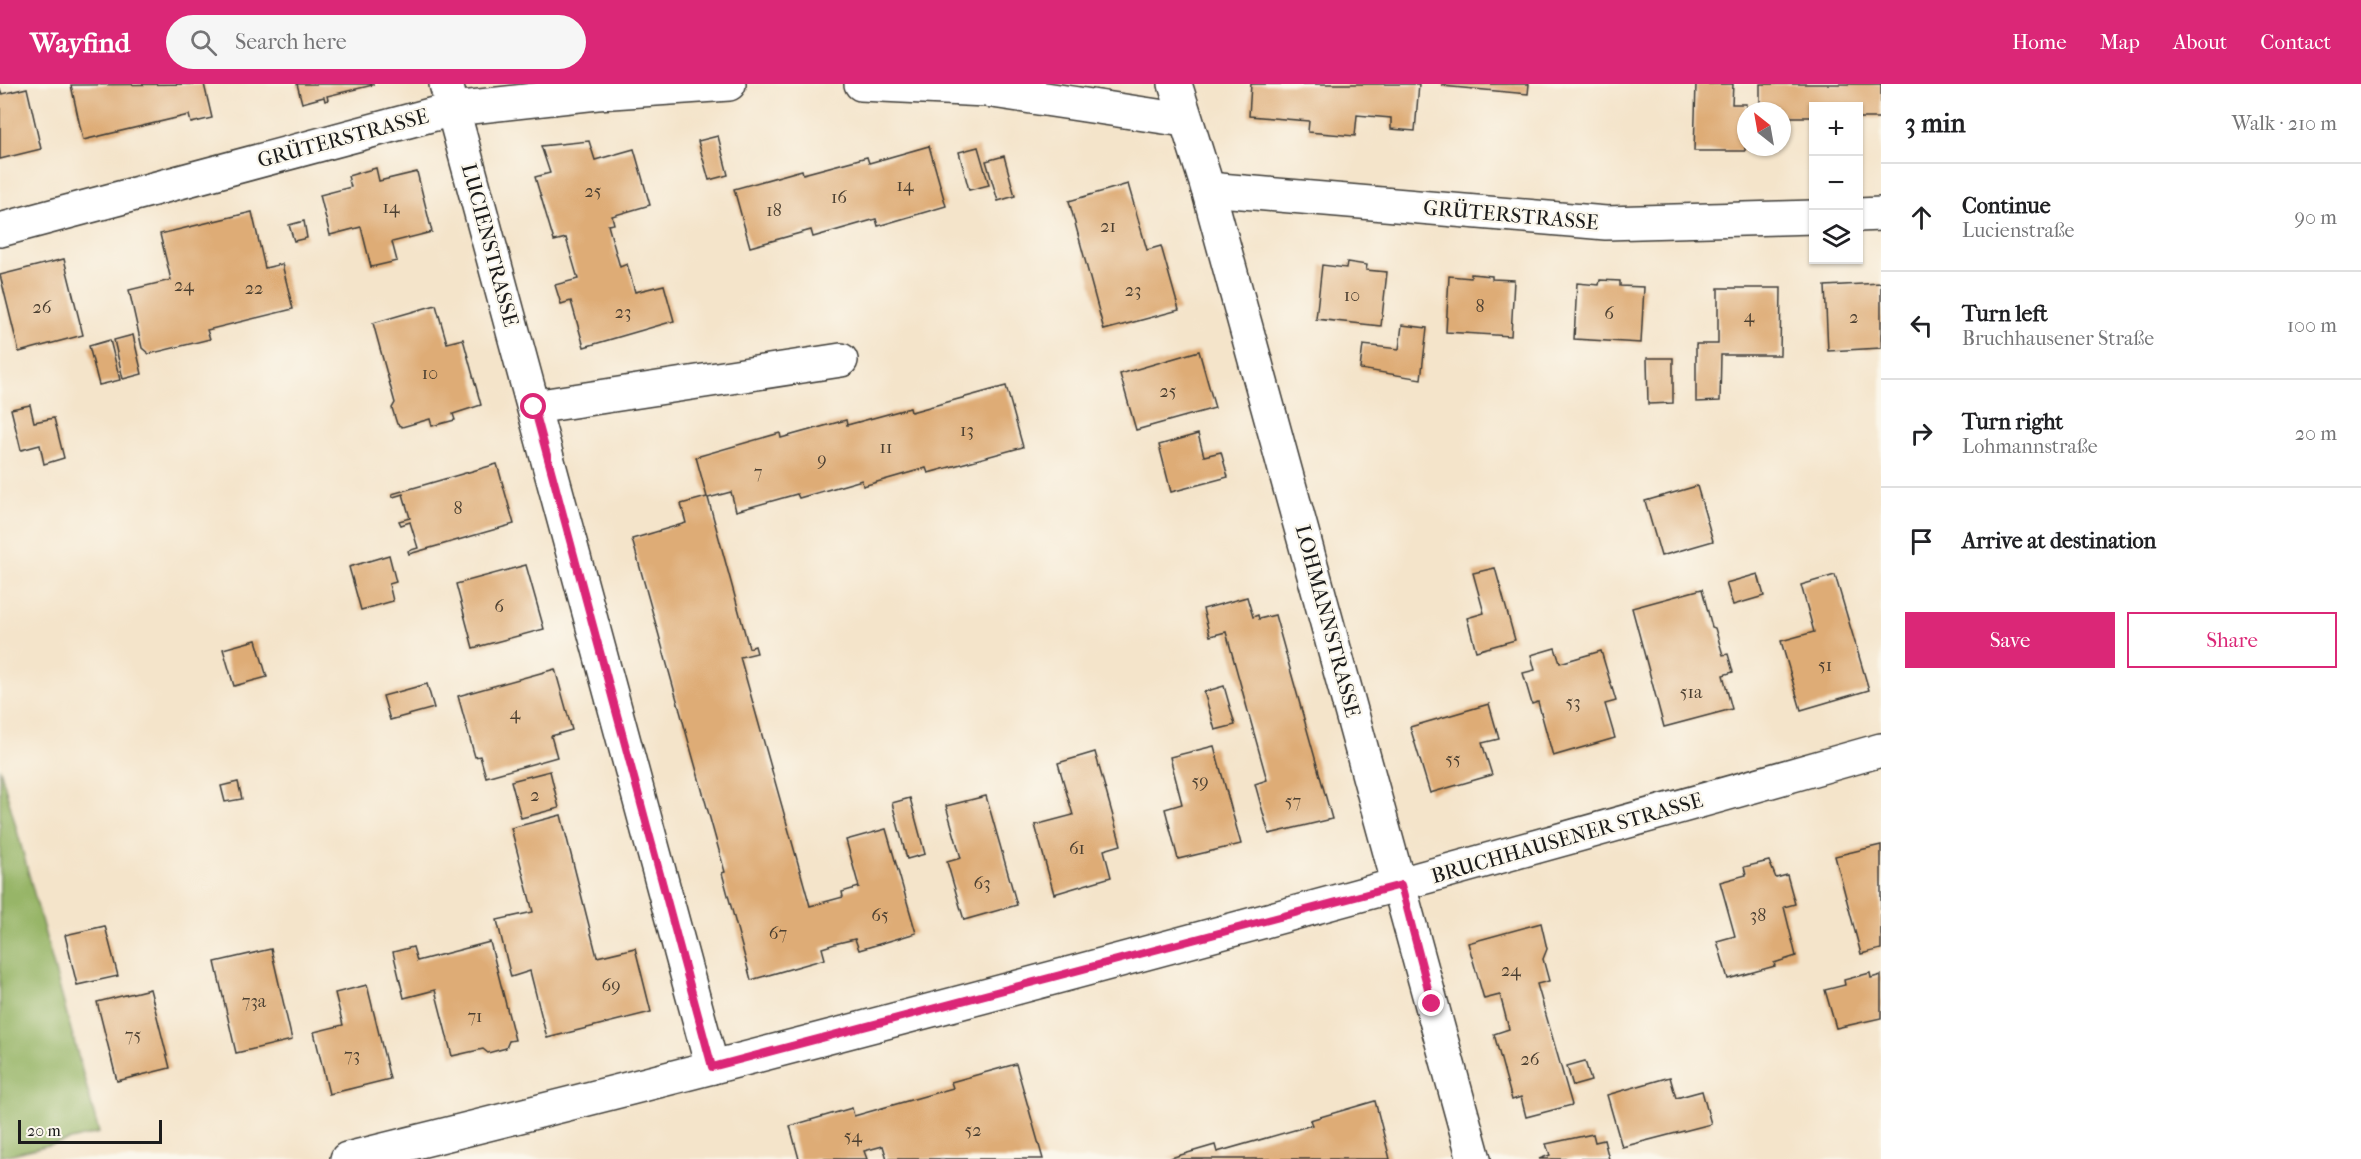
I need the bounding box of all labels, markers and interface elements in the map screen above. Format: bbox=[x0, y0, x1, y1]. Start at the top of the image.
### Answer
search box bbox=[166, 15, 586, 69]
text: Wayfind bbox=[30, 26, 130, 59]
icon: search bbox=[187, 26, 220, 59]
text: Search here bbox=[235, 29, 347, 55]
text: Home bbox=[2012, 30, 2067, 54]
text: Map bbox=[2100, 30, 2140, 54]
text: About bbox=[2173, 30, 2227, 54]
text: Contact bbox=[2260, 30, 2331, 54]
north arrow bbox=[1737, 102, 1791, 156]
map controls bbox=[1809, 102, 1863, 264]
button: + bbox=[1809, 102, 1863, 156]
street label: GRÜTERSTRASSE bbox=[255, 104, 431, 172]
text: 3 min bbox=[1905, 108, 1966, 139]
text: Walk · 210 m bbox=[2232, 112, 2337, 135]
button: − bbox=[1809, 156, 1863, 210]
street label: LUCIENSTRASSE bbox=[457, 161, 523, 329]
house number: 14 bbox=[896, 175, 914, 196]
house number: 25 bbox=[584, 181, 602, 202]
house number: 16 bbox=[831, 187, 847, 208]
text: Continue bbox=[1962, 193, 2051, 219]
street label: GRÜTERSTRASSE bbox=[1422, 195, 1600, 235]
house number: 14 bbox=[382, 197, 400, 218]
house number: 18 bbox=[766, 200, 782, 221]
icon: ahead bbox=[1905, 201, 1938, 234]
text: 90 m bbox=[2295, 206, 2337, 229]
button: layers bbox=[1809, 210, 1863, 264]
house number: 21 bbox=[1100, 216, 1116, 237]
text: Lucienstraße bbox=[1962, 219, 2075, 242]
house number: 24 bbox=[174, 275, 194, 296]
house number: 22 bbox=[245, 278, 263, 299]
house number: 23 bbox=[1125, 280, 1141, 301]
house number: 10 bbox=[1344, 285, 1360, 306]
house number: 8 bbox=[1475, 296, 1485, 317]
house number: 26 bbox=[32, 297, 52, 318]
text: Turn left bbox=[1962, 301, 2048, 327]
house number: 23 bbox=[615, 302, 631, 323]
house number: 6 bbox=[1604, 303, 1614, 324]
house number: 4 bbox=[1744, 306, 1755, 327]
house number: 2 bbox=[1849, 307, 1859, 328]
icon: left bbox=[1905, 309, 1938, 342]
text: 100 m bbox=[2287, 314, 2337, 337]
text: Bruchhausener Straße bbox=[1962, 327, 2154, 350]
house number: 10 bbox=[422, 363, 438, 384]
house number: 25 bbox=[1159, 381, 1177, 402]
route start bbox=[520, 393, 546, 419]
text: Turn right bbox=[1962, 409, 2063, 435]
icon: right bbox=[1905, 417, 1938, 450]
house number: 13 bbox=[960, 420, 974, 441]
text: 20 m bbox=[2295, 422, 2337, 445]
text: Lohmannstraße bbox=[1962, 435, 2098, 458]
house number: 11 bbox=[880, 437, 892, 458]
house number: 9 bbox=[817, 449, 827, 470]
house number: 7 bbox=[754, 462, 763, 483]
house number: 8 bbox=[453, 498, 463, 519]
street label: LOHMANNSTRASSE bbox=[1291, 522, 1365, 720]
icon: arrive bbox=[1905, 525, 1938, 558]
text: Arrive at destination bbox=[1962, 528, 2156, 554]
house number: 6 bbox=[494, 596, 504, 617]
button: Save bbox=[1905, 612, 2115, 668]
button: Share bbox=[2127, 612, 2337, 668]
house number: 51 bbox=[1818, 655, 1832, 676]
house number: 51a bbox=[1680, 682, 1703, 703]
house number: 53 bbox=[1565, 692, 1581, 713]
house number: 4 bbox=[510, 703, 521, 724]
house number: 55 bbox=[1445, 749, 1461, 770]
house number: 59 bbox=[1191, 771, 1209, 792]
house number: 2 bbox=[530, 785, 540, 806]
street label: BRUCHHAUSENER STRASSE bbox=[1428, 788, 1706, 888]
house number: 57 bbox=[1285, 791, 1302, 812]
house number: 61 bbox=[1069, 838, 1085, 859]
house number: 63 bbox=[973, 873, 991, 894]
house number: 65 bbox=[871, 905, 889, 926]
house number: 38 bbox=[1750, 905, 1766, 926]
house number: 67 bbox=[769, 923, 787, 944]
house number: 24 bbox=[1501, 960, 1521, 981]
house number: 69 bbox=[601, 975, 621, 996]
route end bbox=[1418, 990, 1444, 1016]
house number: 73a bbox=[242, 991, 267, 1012]
house number: 71 bbox=[467, 1006, 483, 1027]
house number: 75 bbox=[125, 1025, 141, 1046]
house number: 73 bbox=[344, 1045, 360, 1066]
house number: 26 bbox=[1520, 1049, 1540, 1070]
scale bar bbox=[18, 1117, 162, 1144]
house number: 52 bbox=[964, 1120, 982, 1141]
text: 20 m bbox=[27, 1121, 61, 1140]
house number: 54 bbox=[844, 1126, 863, 1147]

